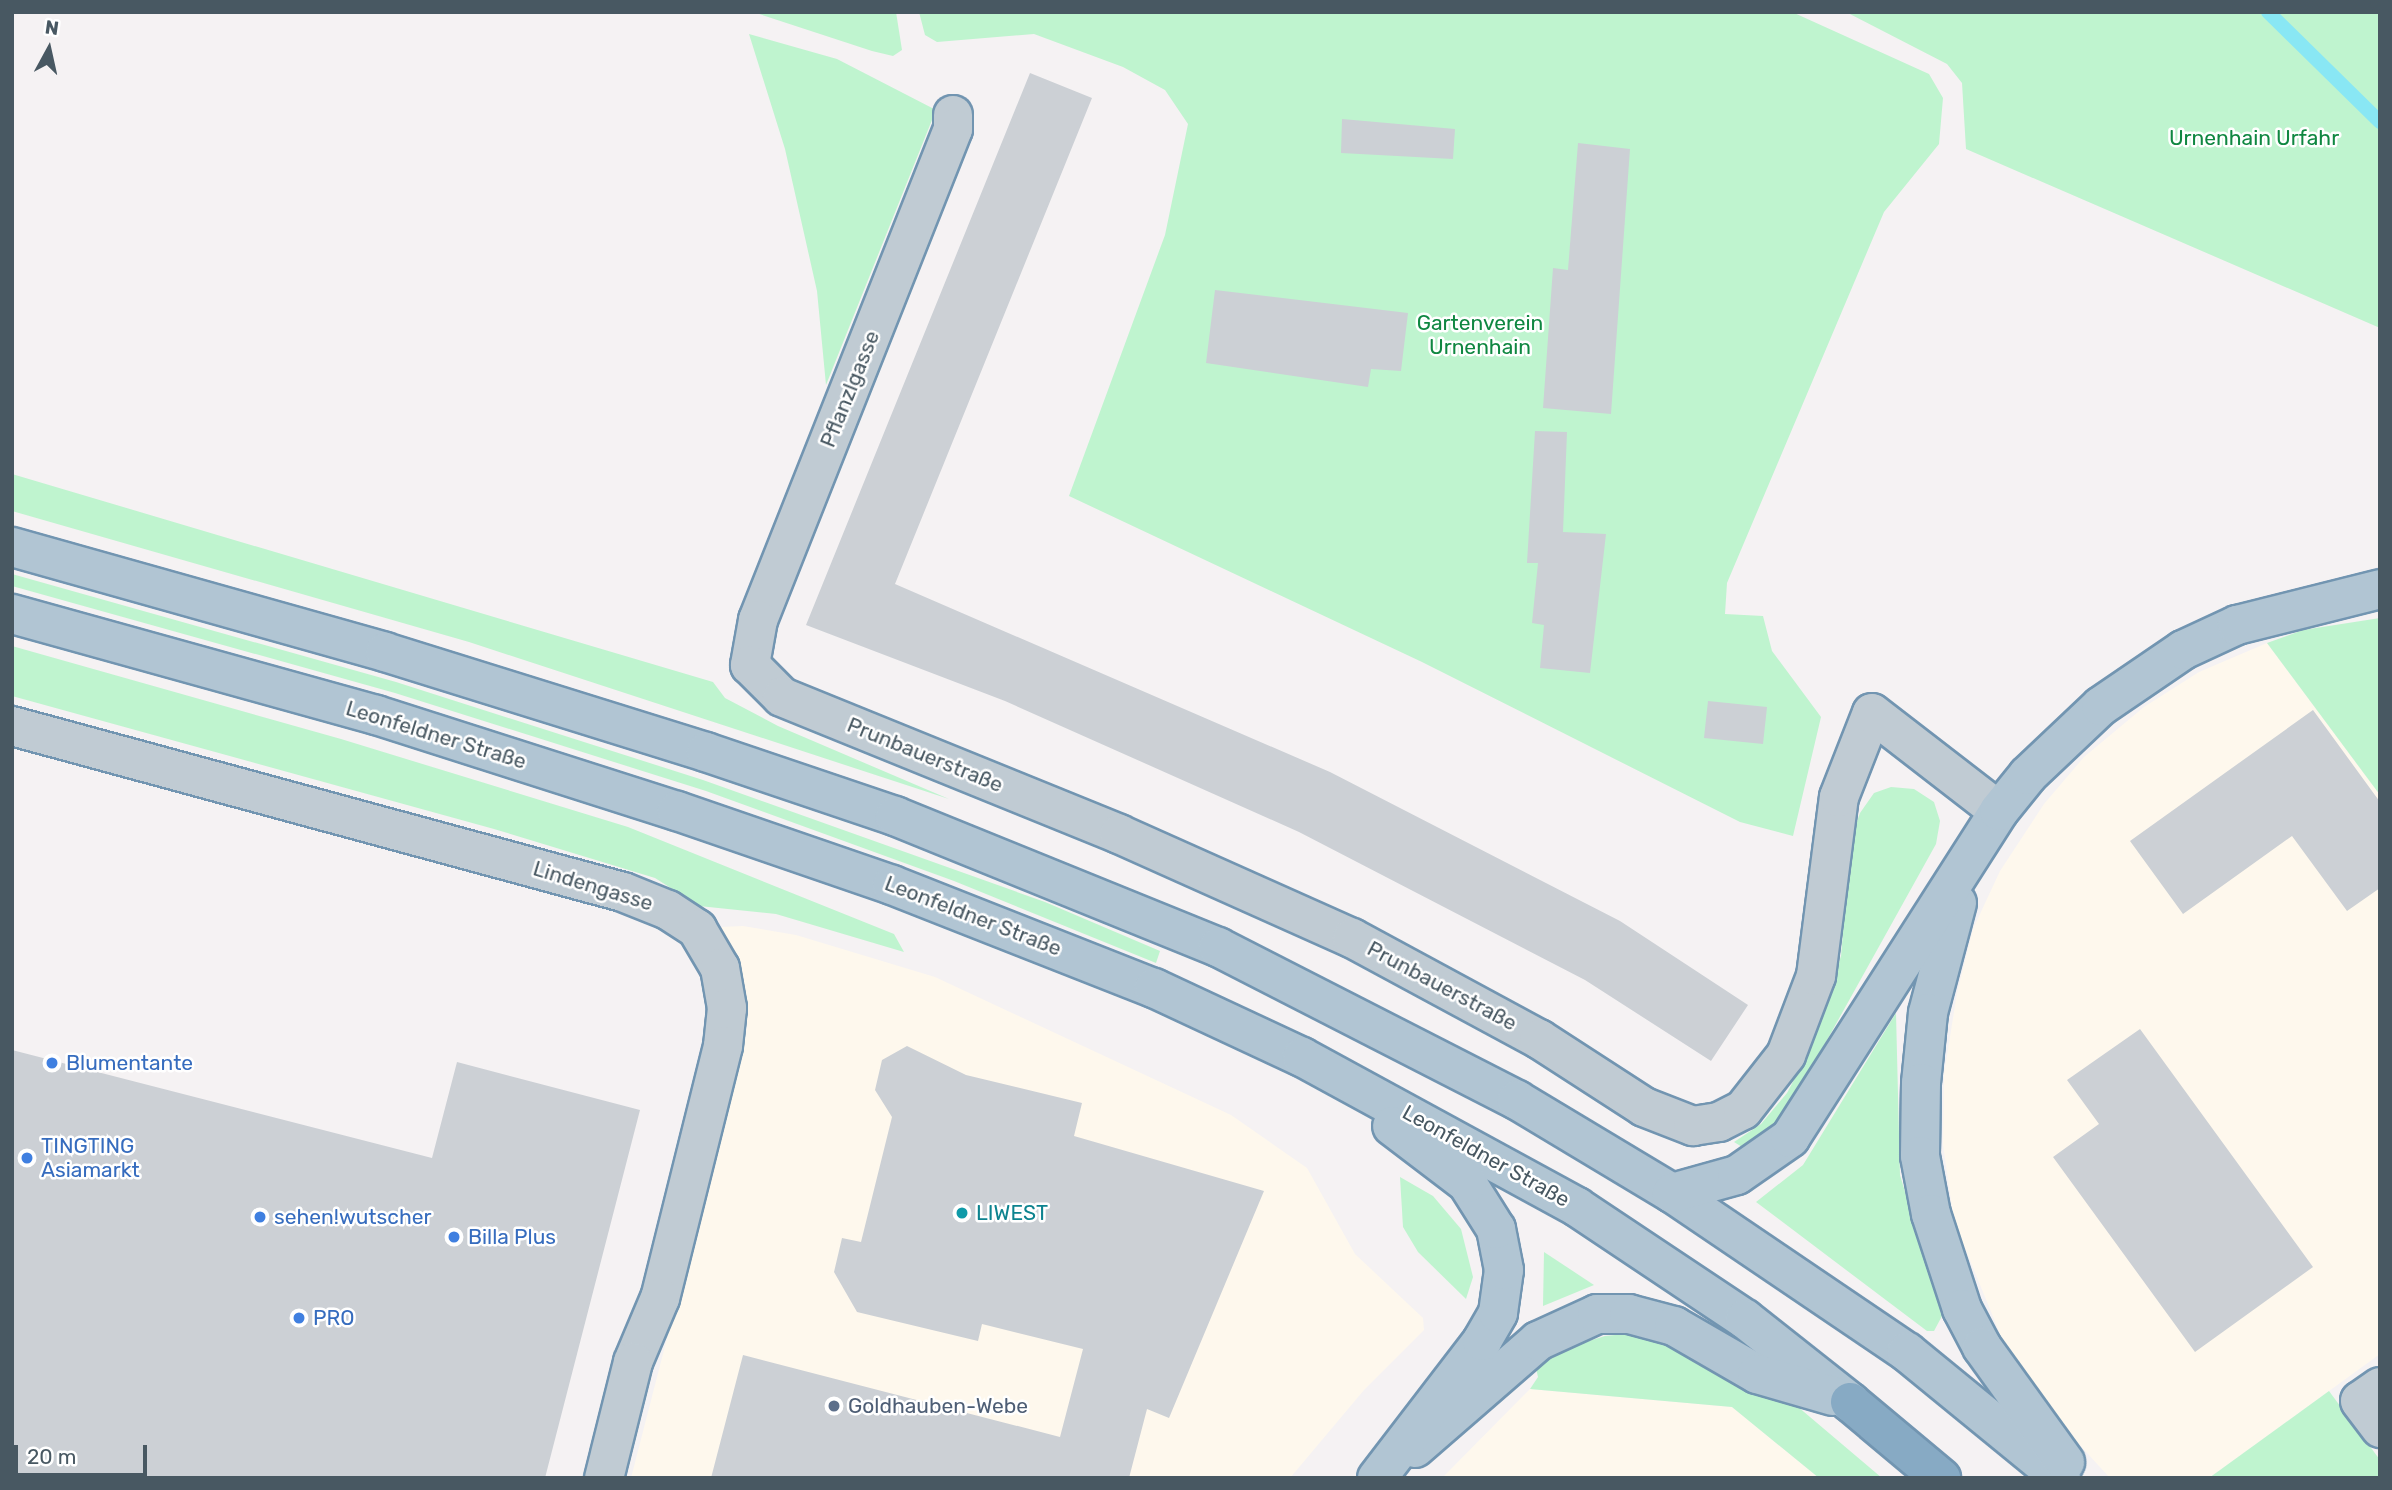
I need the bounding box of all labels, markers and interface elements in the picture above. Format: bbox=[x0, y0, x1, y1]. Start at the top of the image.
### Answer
north arrow bbox=[14, 14, 84, 84]
text: N bbox=[44, 15, 60, 40]
park label: Urnenhain Urfahr bbox=[2169, 125, 2339, 151]
park label: Gartenverein Urnenhain bbox=[1417, 310, 1543, 360]
street label: Pflanzlgasse bbox=[815, 327, 885, 451]
street label: Leonfeldner Straße bbox=[343, 696, 529, 774]
street label: Prunbauerstraße bbox=[843, 712, 1007, 798]
street label: Lindengasse bbox=[530, 856, 656, 916]
street label: Leonfeldner Straße bbox=[881, 871, 1065, 961]
street label: Prunbauerstraße bbox=[1363, 936, 1521, 1036]
place label: Blumentante bbox=[66, 1050, 193, 1076]
marker: Blumentante bbox=[44, 1055, 60, 1071]
street label: Leonfeldner Straße bbox=[1398, 1099, 1574, 1213]
place label: TINGTING Asiamarkt bbox=[41, 1133, 140, 1183]
marker: TINGTING Asiamarkt bbox=[19, 1150, 35, 1166]
place label: LIWEST bbox=[976, 1200, 1048, 1226]
place label: sehen!wutscher bbox=[274, 1204, 431, 1230]
marker: LIWEST bbox=[954, 1205, 970, 1221]
marker: sehen!wutscher bbox=[252, 1209, 268, 1225]
place label: Billa Plus bbox=[468, 1224, 556, 1250]
marker: Billa Plus bbox=[446, 1229, 462, 1245]
place label: PRO bbox=[313, 1305, 354, 1331]
marker: PRO bbox=[291, 1310, 307, 1326]
place label: Goldhauben-Webe bbox=[848, 1393, 1028, 1419]
marker: Goldhauben-Webe bbox=[826, 1398, 842, 1414]
scale bar bbox=[18, 1430, 150, 1474]
text: 20 m bbox=[27, 1444, 76, 1469]

